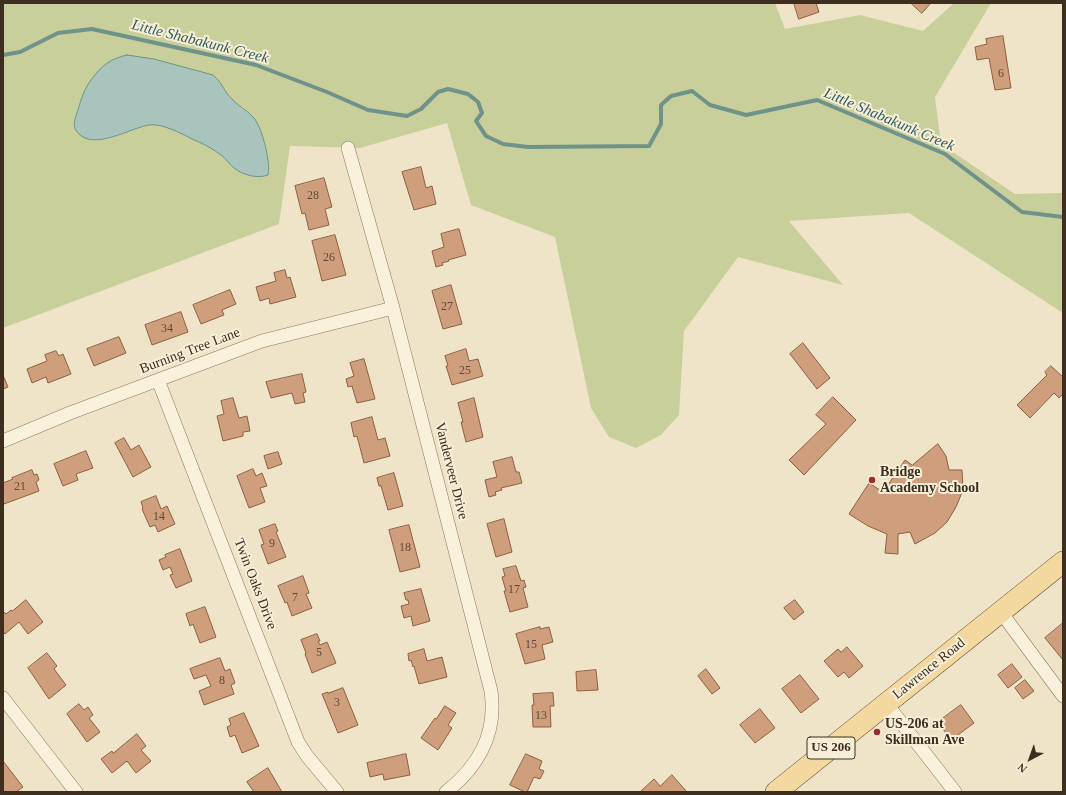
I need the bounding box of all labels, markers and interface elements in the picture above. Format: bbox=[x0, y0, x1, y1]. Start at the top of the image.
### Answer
water label: Little Shabakunk Creek bbox=[130, 16, 270, 68]
house number: 6 bbox=[998, 67, 1004, 81]
water label: Little Shabakunk Creek bbox=[821, 84, 957, 156]
house number: 28 bbox=[307, 189, 319, 203]
house number: 26 bbox=[323, 251, 335, 265]
house number: 27 bbox=[441, 300, 453, 314]
house number: 34 bbox=[161, 322, 173, 336]
street label: Burning Tree Lane bbox=[138, 324, 242, 378]
house number: 25 bbox=[459, 364, 471, 378]
street label: Vanderveer Drive bbox=[431, 421, 471, 521]
place label: Bridge Academy School bbox=[880, 464, 979, 496]
marker: Bridge Academy School bbox=[867, 475, 877, 485]
house number: 21 bbox=[14, 480, 26, 494]
house number: 14 bbox=[153, 510, 165, 524]
street label: Twin Oaks Drive bbox=[230, 536, 280, 632]
house number: 9 bbox=[269, 537, 275, 551]
house number: 18 bbox=[399, 541, 411, 555]
house number: 17 bbox=[508, 583, 520, 597]
house number: 7 bbox=[292, 591, 298, 605]
street label: Lawrence Road bbox=[889, 635, 969, 703]
house number: 15 bbox=[525, 638, 537, 652]
house number: 5 bbox=[316, 646, 322, 660]
house number: 8 bbox=[219, 674, 225, 688]
house number: 3 bbox=[334, 696, 340, 710]
house number: 13 bbox=[535, 709, 547, 723]
place label: US-206 at Skillman Ave bbox=[885, 716, 964, 748]
marker: US-206 at Skillman Ave bbox=[872, 727, 882, 737]
road number: US 206 bbox=[807, 737, 855, 759]
north arrow bbox=[1010, 739, 1050, 779]
text: N bbox=[1015, 761, 1029, 775]

